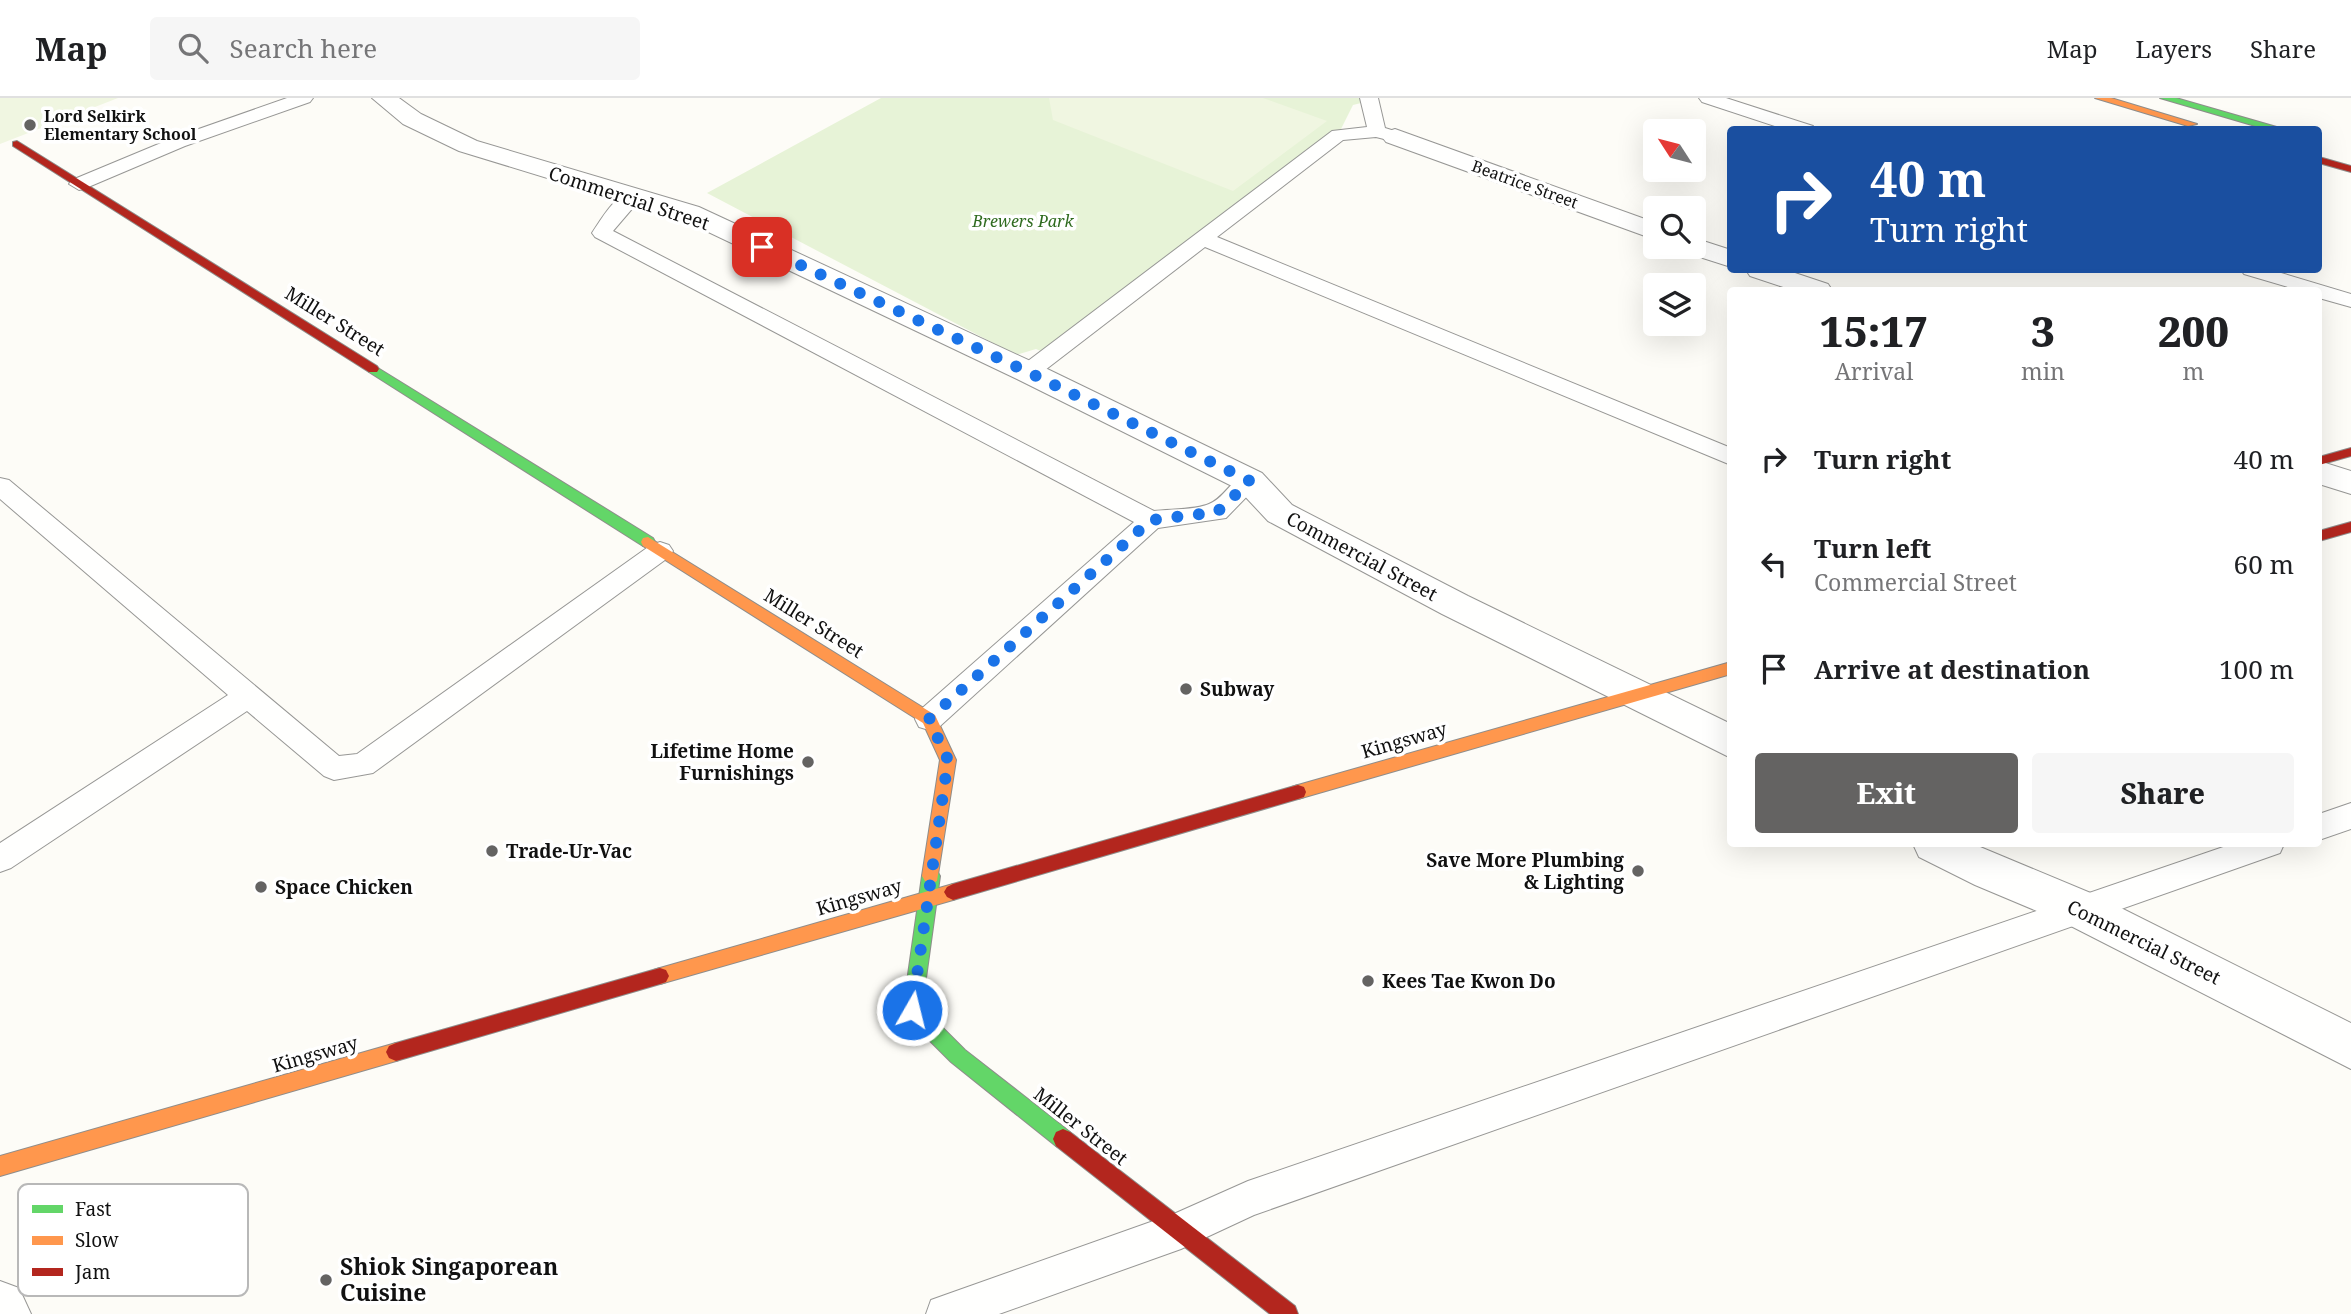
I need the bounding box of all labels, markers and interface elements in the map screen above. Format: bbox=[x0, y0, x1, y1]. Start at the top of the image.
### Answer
search box bbox=[150, 17, 640, 80]
text: Map bbox=[35, 26, 108, 71]
icon: search bbox=[174, 29, 212, 67]
text: Search here bbox=[230, 30, 377, 66]
text: Map bbox=[2047, 32, 2098, 65]
text: Layers bbox=[2136, 32, 2212, 65]
text: Share bbox=[2250, 32, 2316, 65]
place label: Lord Selkirk Elementary School bbox=[44, 105, 197, 145]
marker: Lord Selkirk Elementary School bbox=[22, 117, 38, 133]
north arrow bbox=[1643, 119, 1706, 182]
map controls bbox=[1643, 119, 1706, 336]
text: 40 m bbox=[1870, 145, 1986, 211]
icon: right bbox=[1755, 154, 1846, 245]
street label: Beatrice Street bbox=[1469, 155, 1582, 214]
street label: Commercial Street bbox=[545, 160, 713, 236]
button: search bbox=[1643, 196, 1706, 259]
text: Turn right bbox=[1870, 208, 2028, 251]
park label: Brewers Park bbox=[971, 210, 1075, 232]
pin bbox=[732, 217, 792, 277]
icon: arrive bbox=[743, 228, 781, 266]
button: layers bbox=[1643, 273, 1706, 336]
street label: Miller Street bbox=[280, 280, 390, 362]
text: 15:17 bbox=[1820, 302, 1928, 359]
text: 3 bbox=[2031, 302, 2055, 359]
text: 200 bbox=[2158, 302, 2229, 359]
text: Arrival bbox=[1835, 355, 1913, 387]
text: min bbox=[2021, 355, 2065, 387]
text: m bbox=[2183, 355, 2204, 387]
icon: right bbox=[1755, 440, 1793, 478]
text: Turn right bbox=[1814, 441, 1951, 477]
text: 40 m bbox=[2234, 441, 2294, 477]
street label: Commercial Street bbox=[1282, 505, 1442, 607]
text: Turn left bbox=[1814, 530, 1931, 566]
icon: left bbox=[1755, 545, 1793, 583]
text: 60 m bbox=[2234, 546, 2294, 582]
text: Commercial Street bbox=[1814, 566, 2017, 598]
street label: Miller Street bbox=[759, 582, 869, 664]
icon: arrive bbox=[1755, 650, 1793, 688]
text: Arrive at destination bbox=[1814, 651, 2090, 687]
text: 100 m bbox=[2219, 651, 2294, 687]
place label: Subway bbox=[1200, 676, 1274, 702]
marker: Subway bbox=[1178, 681, 1194, 697]
street label: Kingsway bbox=[1358, 715, 1450, 765]
place label: Lifetime Home Furnishings bbox=[651, 738, 794, 786]
button: Exit bbox=[1755, 753, 2018, 833]
button: Share bbox=[2032, 753, 2294, 833]
marker: Lifetime Home Furnishings bbox=[800, 754, 816, 770]
place label: Trade-Ur-Vac bbox=[506, 838, 632, 864]
marker: Trade-Ur-Vac bbox=[484, 843, 500, 859]
place label: Save More Plumbing & Lighting bbox=[1426, 847, 1624, 895]
marker: Save More Plumbing & Lighting bbox=[1630, 863, 1646, 879]
street label: Kingsway bbox=[813, 872, 905, 922]
place label: Space Chicken bbox=[275, 874, 413, 900]
marker: Space Chicken bbox=[253, 879, 269, 895]
street label: Commercial Street bbox=[2063, 894, 2225, 991]
place label: Kees Tae Kwon Do bbox=[1382, 968, 1556, 994]
position arrow bbox=[875, 973, 949, 1047]
marker: Kees Tae Kwon Do bbox=[1360, 973, 1376, 989]
street label: Kingsway bbox=[269, 1029, 361, 1079]
street label: Miller Street bbox=[1029, 1081, 1134, 1171]
legend bbox=[18, 1184, 248, 1296]
text: Fast bbox=[75, 1196, 112, 1222]
text: Slow bbox=[75, 1227, 119, 1253]
place label: Shiok Singaporean Cuisine bbox=[340, 1250, 558, 1308]
text: Jam bbox=[74, 1259, 110, 1285]
marker: Shiok Singaporean Cuisine bbox=[318, 1272, 334, 1288]

